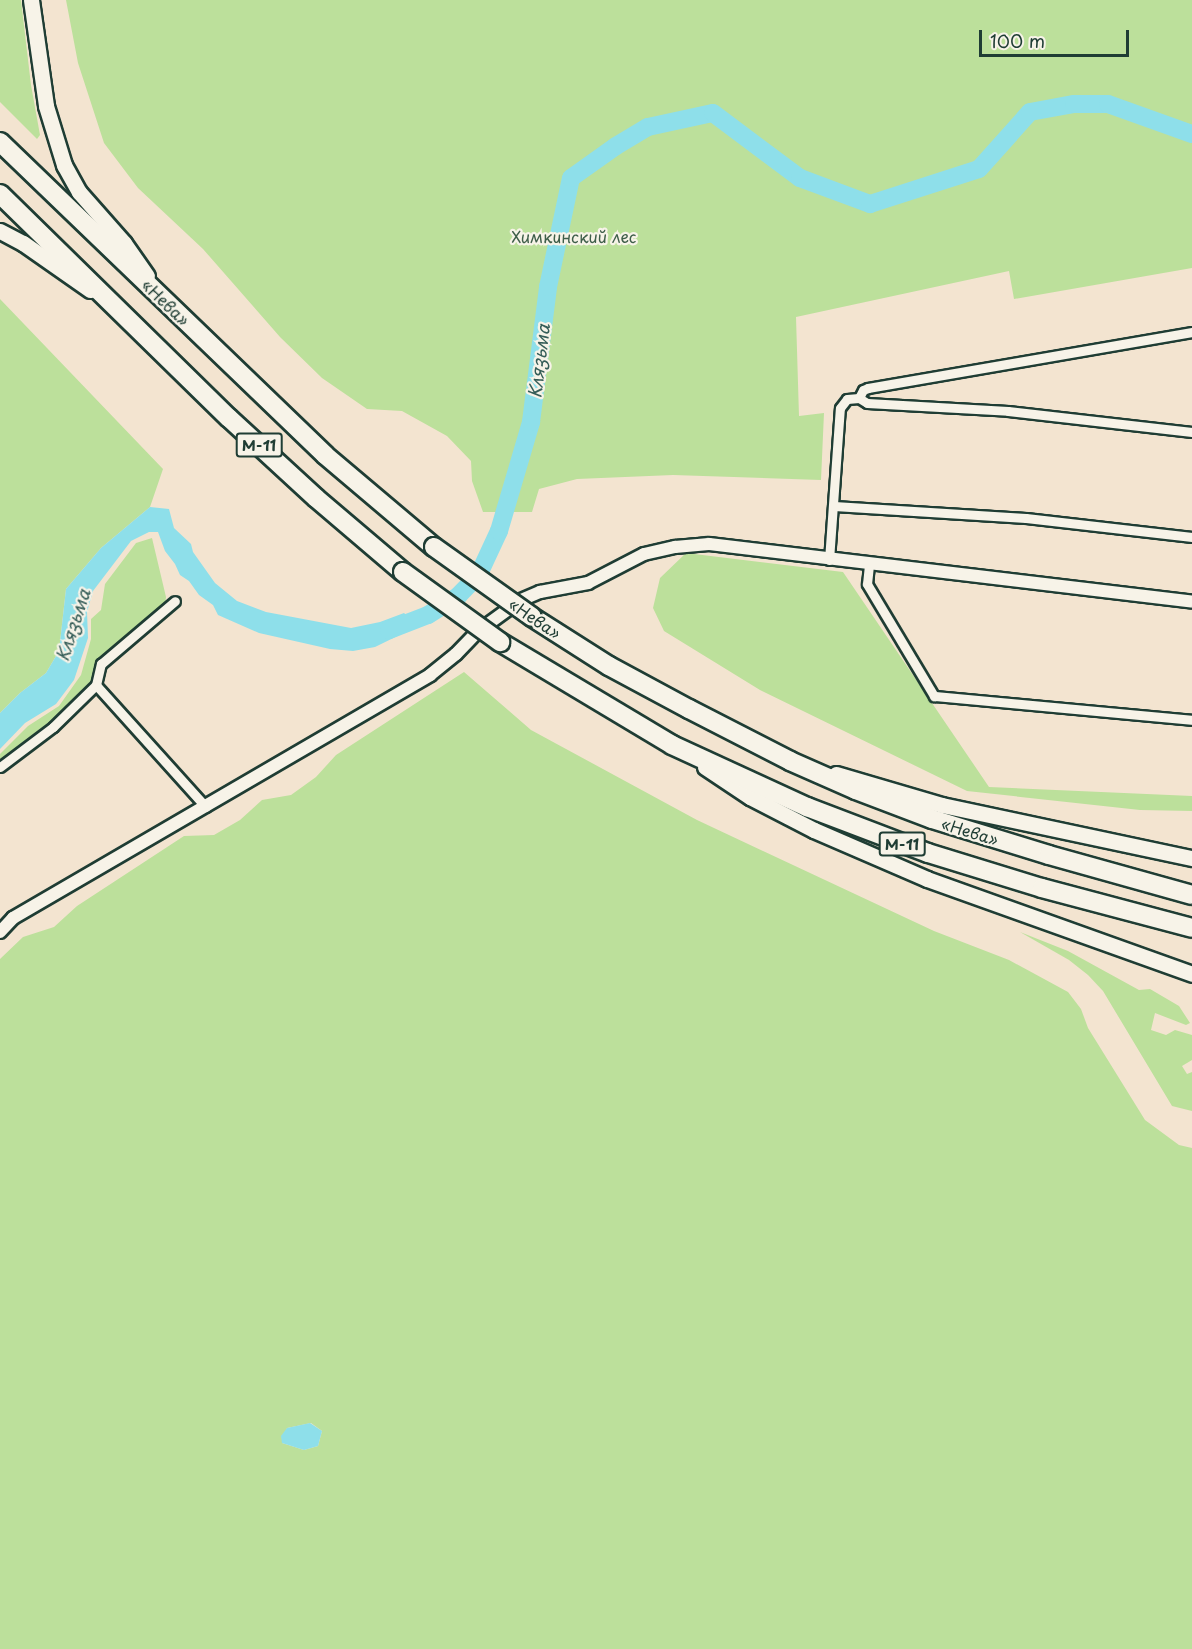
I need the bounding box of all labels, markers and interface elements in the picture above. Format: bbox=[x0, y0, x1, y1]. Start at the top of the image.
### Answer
scale bar bbox=[982, 18, 1132, 56]
text: 100 m bbox=[990, 27, 1045, 54]
park label: Химкинский лес bbox=[511, 226, 637, 246]
street label: «Нева» bbox=[138, 275, 194, 329]
water label: Клязьма bbox=[524, 323, 554, 399]
road number: М-11 bbox=[235, 433, 283, 457]
water label: Клязьма bbox=[51, 586, 95, 664]
street label: «Нева» bbox=[505, 594, 565, 642]
street label: «Нева» bbox=[939, 813, 1001, 849]
road number: М-11 bbox=[878, 832, 926, 856]

